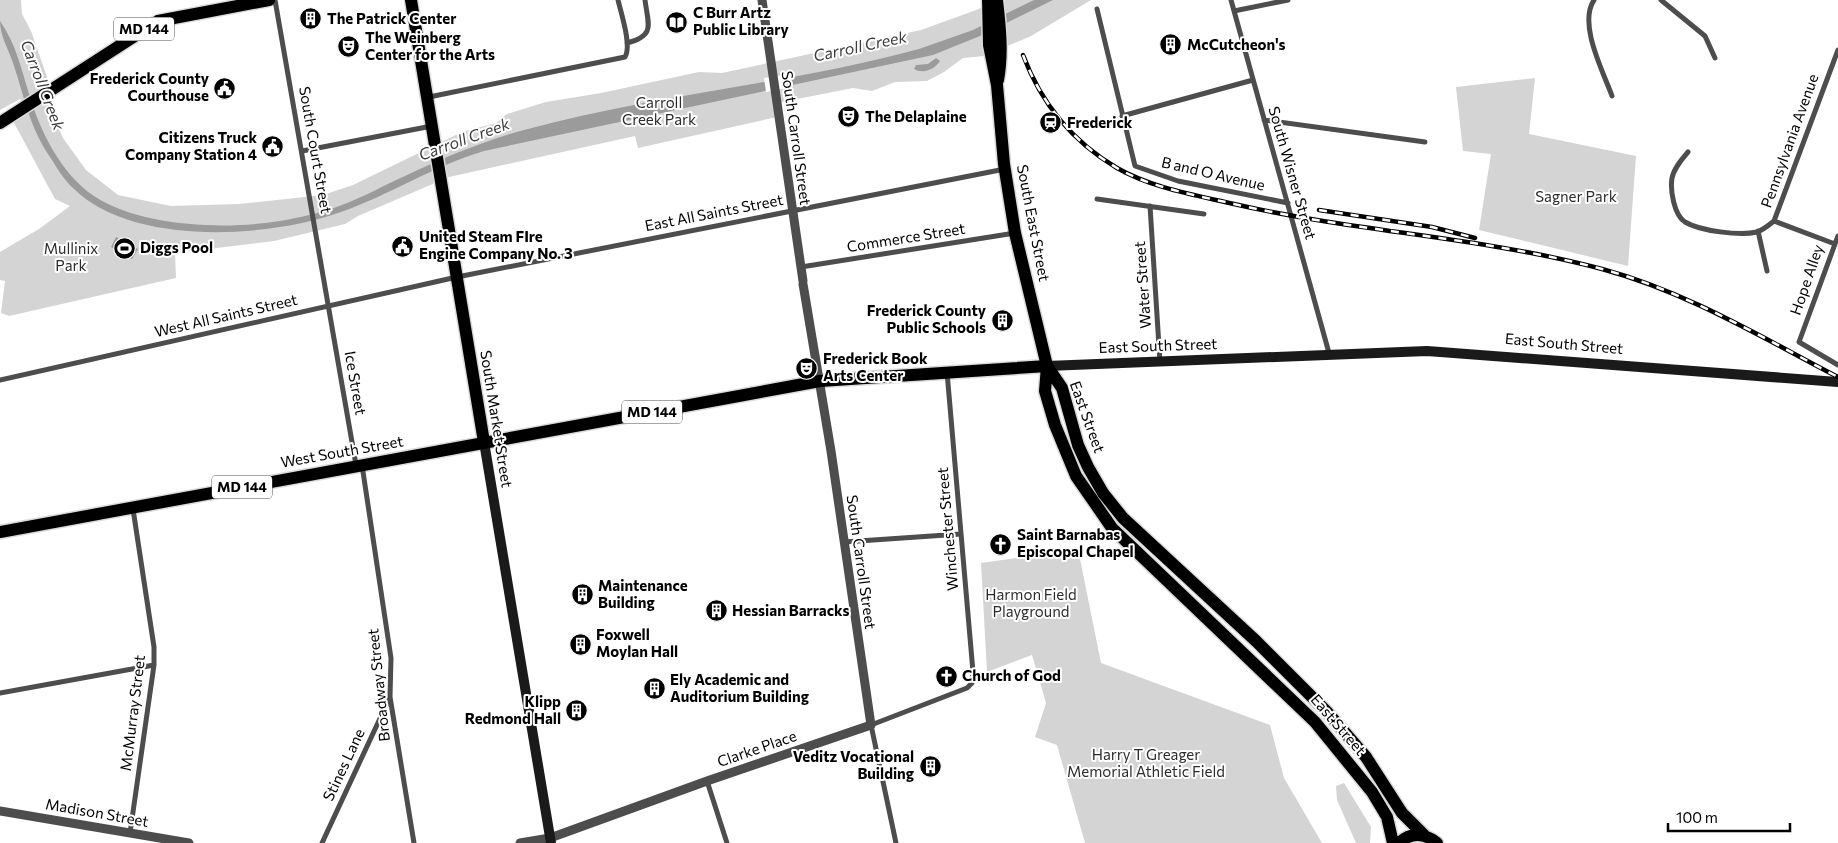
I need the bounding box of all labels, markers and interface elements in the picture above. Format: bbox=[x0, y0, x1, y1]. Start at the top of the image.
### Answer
place label: C Burr Artz Public Library bbox=[693, 3, 789, 38]
building icon: The Patrick Center bbox=[299, 7, 323, 31]
place label: The Patrick Center bbox=[327, 9, 456, 27]
library icon: C Burr Artz Public Library bbox=[665, 10, 689, 34]
road number: MD 144 bbox=[114, 18, 174, 40]
water label: Carroll Creek bbox=[811, 26, 909, 65]
place label: The Weinberg Center for the Arts bbox=[365, 28, 495, 63]
building icon: McCutcheon's bbox=[1159, 33, 1183, 57]
theatre icon: The Weinberg Center for the Arts bbox=[337, 35, 361, 59]
place label: McCutcheon's bbox=[1187, 35, 1286, 53]
water label: Carroll Creek bbox=[18, 37, 70, 133]
place label: Frederick County Courthouse bbox=[90, 69, 210, 104]
street label: South Carroll Street bbox=[779, 70, 815, 206]
street label: Pennsylvania Avenue bbox=[1756, 71, 1822, 210]
public building icon: Frederick County Courthouse bbox=[213, 76, 237, 100]
street label: South Court Street bbox=[296, 85, 336, 215]
park label: Carroll Creek Park bbox=[622, 93, 696, 128]
street label: South Wisner Street bbox=[1265, 104, 1321, 241]
theatre icon: The Delaplaine bbox=[837, 105, 861, 129]
place label: The Delaplaine bbox=[865, 107, 967, 125]
station icon: Frederick bbox=[1039, 111, 1063, 135]
water label: Carroll Creek bbox=[416, 113, 512, 164]
place label: Frederick bbox=[1067, 113, 1133, 131]
place label: Citizens Truck Company Station 4 bbox=[125, 128, 257, 163]
public building icon: Citizens Truck Company Station 4 bbox=[261, 135, 285, 159]
street label: B and O Avenue bbox=[1160, 152, 1267, 194]
street label: South East Street bbox=[1014, 163, 1054, 283]
park label: Sagner Park bbox=[1535, 187, 1617, 205]
street label: East All Saints Street bbox=[643, 190, 785, 234]
street label: Commerce Street bbox=[845, 219, 966, 255]
place label: United Steam FIre Engine Company No. 3 bbox=[419, 227, 573, 262]
public building icon: United Steam FIre Engine Company No. 3 bbox=[391, 234, 415, 258]
sports icon: Diggs Pool bbox=[112, 236, 136, 260]
place label: Diggs Pool bbox=[140, 238, 213, 256]
park label: Mullinix Park bbox=[44, 239, 98, 274]
street label: Water Street bbox=[1130, 241, 1154, 329]
street label: Hope Alley bbox=[1786, 242, 1827, 317]
street label: West All Saints Street bbox=[153, 290, 299, 340]
place label: Frederick County Public Schools bbox=[867, 301, 987, 336]
building icon: Frederick County Public Schools bbox=[990, 308, 1014, 332]
street label: East South Street bbox=[1504, 329, 1624, 357]
street label: East South Street bbox=[1098, 334, 1218, 356]
street label: Ice Street bbox=[341, 349, 370, 416]
street label: South Market Street bbox=[477, 349, 517, 489]
place label: Frederick Book Arts Center bbox=[823, 349, 928, 384]
theatre icon: Frederick Book Arts Center bbox=[795, 356, 819, 380]
street label: East Street bbox=[1067, 378, 1109, 455]
road number: MD 144 bbox=[622, 401, 682, 424]
street label: West South Street bbox=[279, 431, 405, 471]
street label: Winchester Street bbox=[933, 467, 961, 591]
road number: MD 144 bbox=[212, 476, 272, 498]
street label: South Carroll Street bbox=[844, 494, 880, 630]
place label: Saint Barnabas Episcopal Chapel bbox=[1017, 525, 1134, 560]
church icon: Saint Barnabas Episcopal Chapel bbox=[989, 532, 1013, 556]
place label: Maintenance Building bbox=[598, 576, 688, 611]
building icon: Maintenance Building bbox=[570, 583, 594, 607]
park label: Harmon Field Playground bbox=[985, 585, 1077, 620]
building icon: Hessian Barracks bbox=[704, 599, 728, 623]
place label: Hessian Barracks bbox=[732, 601, 850, 619]
place label: Foxwell Moylan Hall bbox=[596, 625, 678, 660]
street label: Broadway Street bbox=[363, 628, 393, 742]
building icon: Foxwell Moylan Hall bbox=[568, 632, 592, 656]
street label: McMurray Street bbox=[116, 654, 148, 772]
church icon: Church of God bbox=[934, 664, 958, 688]
place label: Church of God bbox=[962, 666, 1061, 684]
place label: Ely Academic and Auditorium Building bbox=[670, 670, 809, 705]
building icon: Ely Academic and Auditorium Building bbox=[642, 677, 666, 701]
street label: East Street bbox=[1307, 690, 1370, 759]
place label: Klipp Redmond Hall bbox=[465, 692, 561, 727]
building icon: Klipp Redmond Hall bbox=[565, 699, 589, 723]
street label: Stines Lane bbox=[318, 725, 368, 804]
street label: Clarke Place bbox=[715, 726, 799, 770]
park label: Harry T Greager Memorial Athletic Field bbox=[1067, 745, 1225, 780]
place label: Veditz Vocational Building bbox=[793, 747, 914, 782]
building icon: Veditz Vocational Building bbox=[918, 754, 942, 778]
street label: Madison Street bbox=[44, 794, 150, 830]
scale bar bbox=[1668, 800, 1790, 832]
text: 100 m bbox=[1676, 808, 1718, 826]

